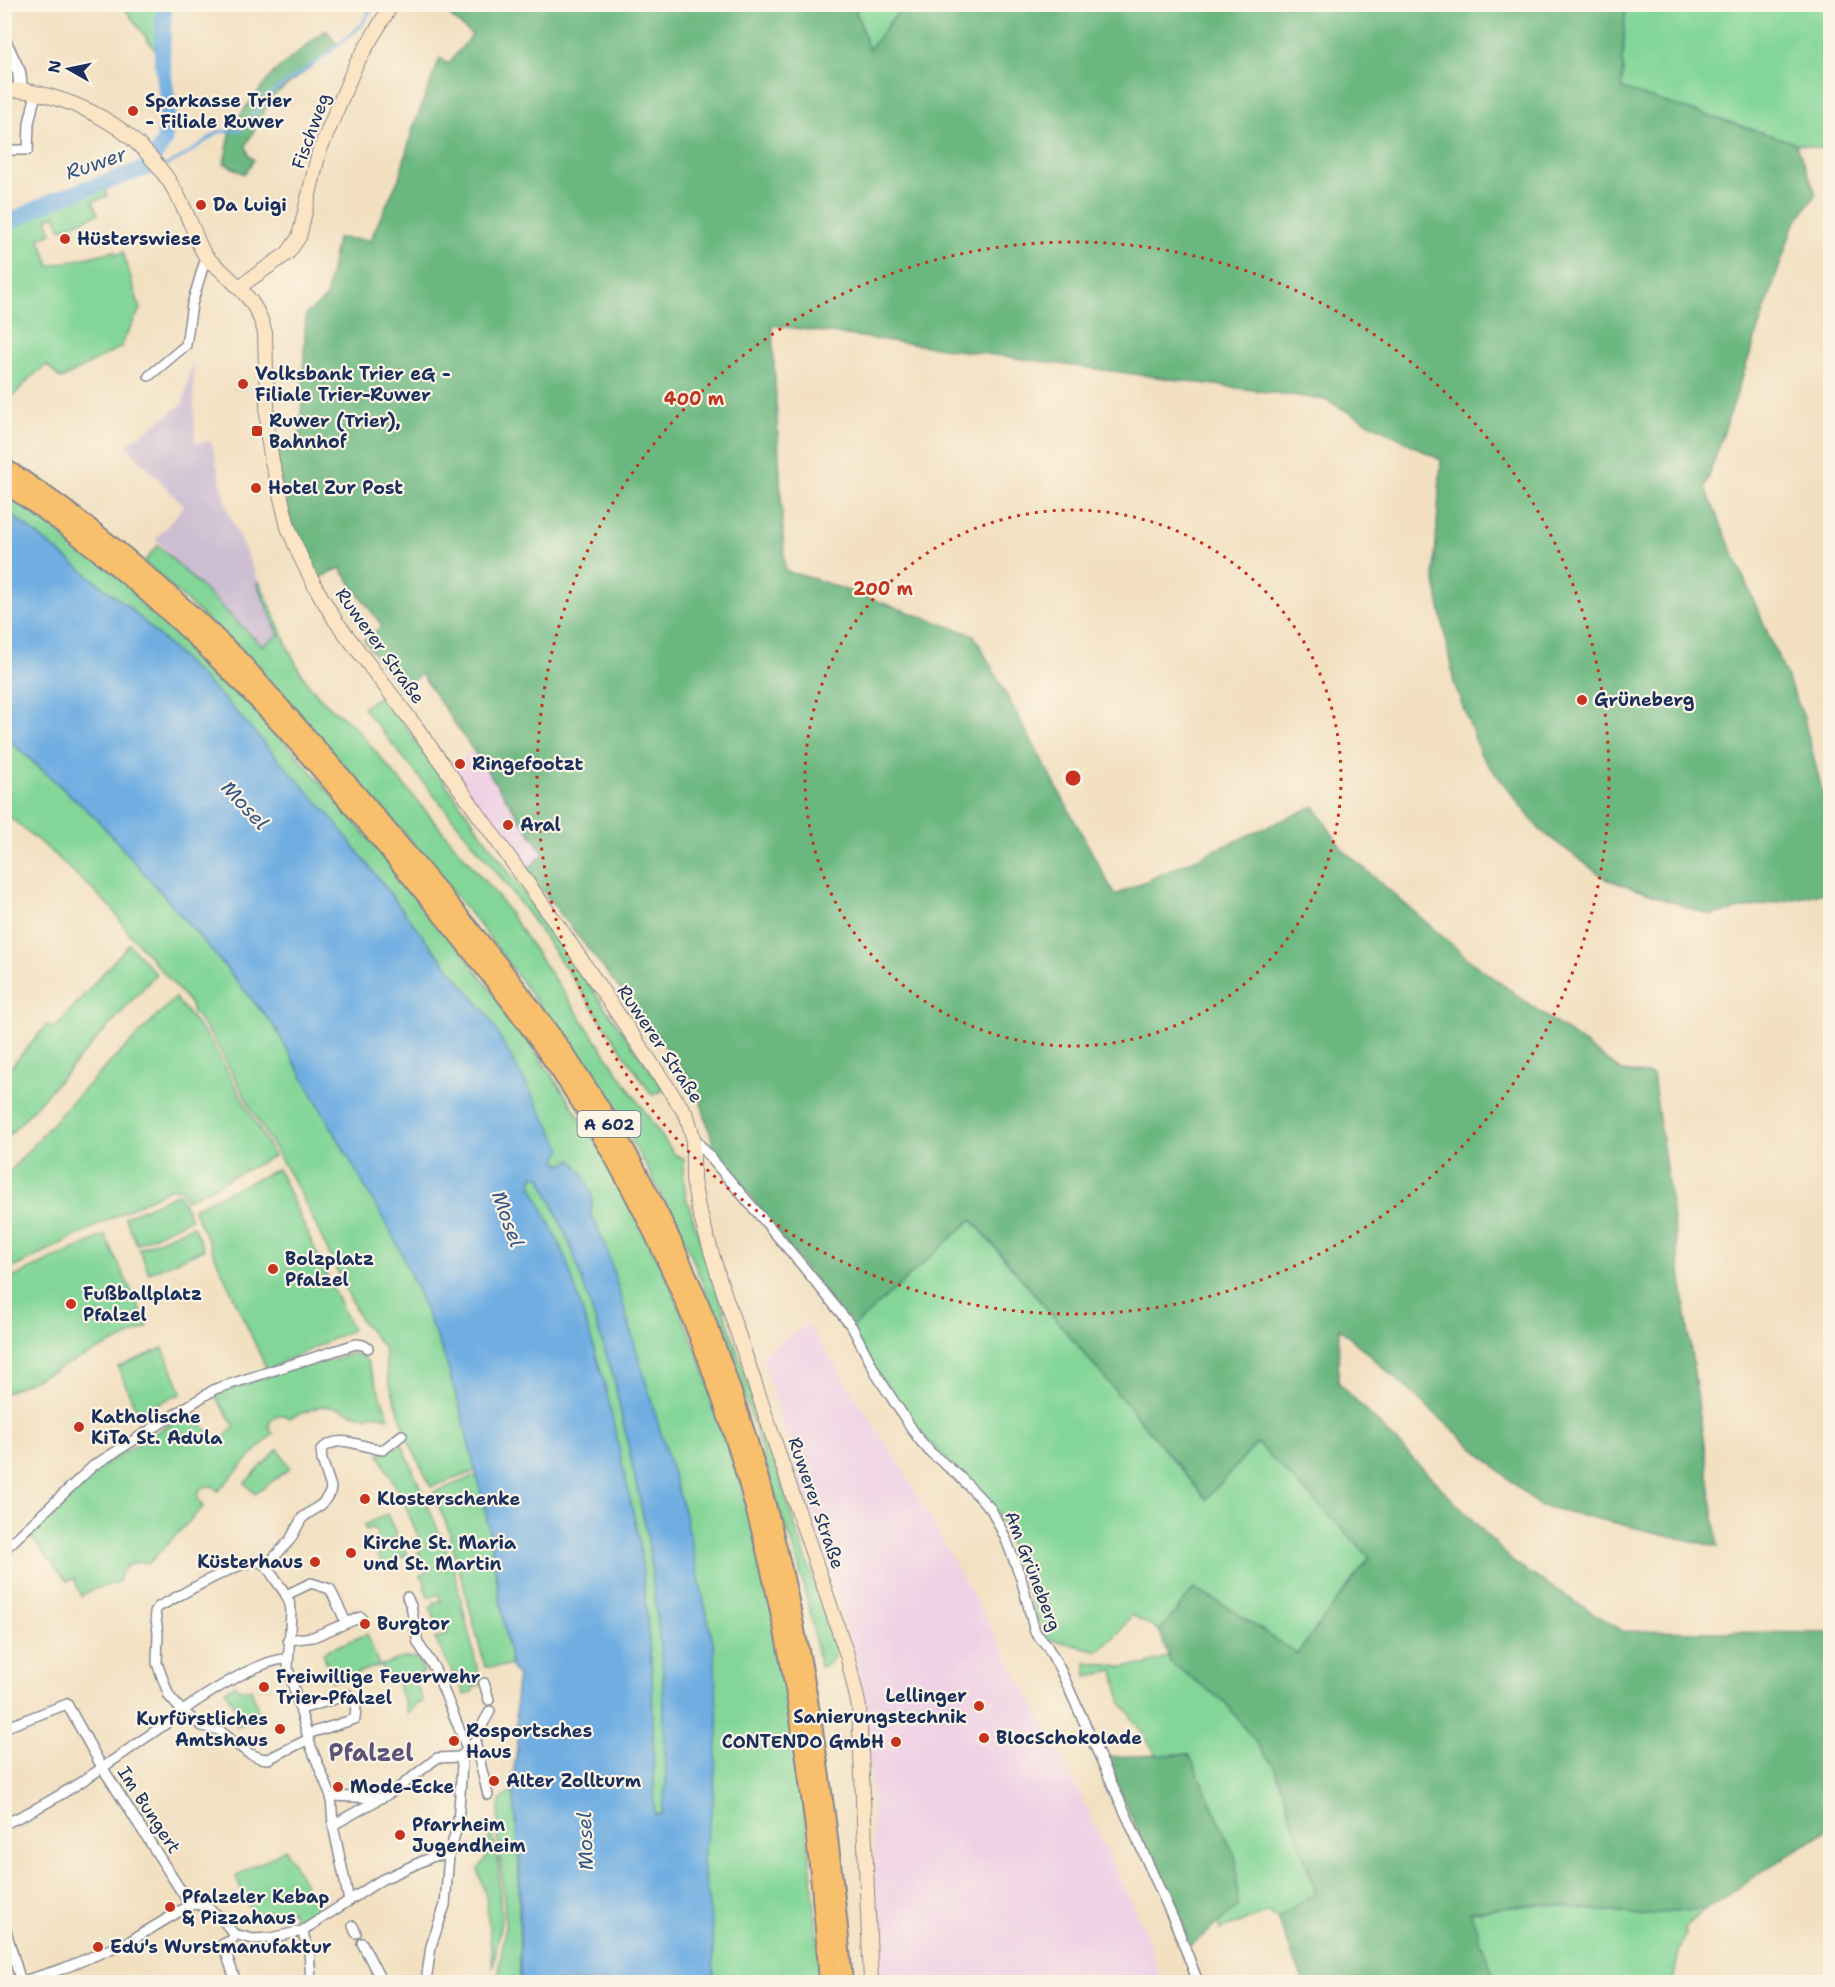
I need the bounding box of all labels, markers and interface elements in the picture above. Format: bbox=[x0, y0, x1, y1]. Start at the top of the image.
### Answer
north arrow bbox=[39, 39, 99, 99]
text: N bbox=[43, 59, 66, 75]
place label: Sparkasse Trier - Filiale Ruwer bbox=[145, 89, 293, 134]
street label: Fischweg bbox=[286, 90, 336, 172]
marker: Sparkasse Trier - Filiale Ruwer bbox=[126, 104, 140, 118]
water label: Ruwer bbox=[62, 140, 130, 186]
place label: Da Luigi bbox=[213, 193, 287, 217]
marker: Da Luigi bbox=[194, 198, 208, 212]
place label: Hüsterswiese bbox=[77, 227, 202, 251]
marker: Hüsterswiese bbox=[58, 232, 72, 246]
place label: Volksbank Trier eG - Filiale Trier-Ruwer bbox=[255, 362, 451, 407]
marker: Volksbank Trier eG - Filiale Trier-Ruwer bbox=[236, 377, 250, 391]
text: 400 m bbox=[664, 387, 725, 411]
place label: Ruwer (Trier), Bahnhof bbox=[269, 409, 401, 454]
marker: Ruwer (Trier), Bahnhof bbox=[250, 424, 264, 438]
place label: Hotel Zur Post bbox=[268, 476, 403, 500]
marker: Hotel Zur Post bbox=[249, 481, 263, 495]
text: 200 m bbox=[853, 577, 914, 601]
street label: Ruwerer Straße bbox=[330, 583, 430, 709]
place label: Grüneberg bbox=[1594, 688, 1695, 712]
marker: Grüneberg bbox=[1575, 693, 1589, 707]
place label: Ringefootzt bbox=[472, 752, 583, 776]
marker: Ringefootzt bbox=[453, 757, 467, 771]
centre of rings bbox=[1063, 768, 1083, 788]
water label: Mosel bbox=[216, 775, 274, 835]
place label: Aral bbox=[520, 813, 561, 837]
marker: Aral bbox=[501, 818, 515, 832]
street label: Ruwerer Straße bbox=[612, 980, 708, 1108]
road number: A 602 bbox=[578, 1111, 640, 1137]
water label: Mosel bbox=[486, 1187, 530, 1251]
place label: Bolzplatz Pfalzel bbox=[285, 1247, 374, 1292]
marker: Bolzplatz Pfalzel bbox=[266, 1262, 280, 1276]
place label: Fußballplatz Pfalzel bbox=[83, 1282, 202, 1327]
marker: Fußballplatz Pfalzel bbox=[64, 1297, 78, 1311]
place label: Katholische KiTa St. Adula bbox=[91, 1405, 223, 1450]
marker: Katholische KiTa St. Adula bbox=[72, 1420, 86, 1434]
street label: Ruwerer Straße bbox=[782, 1434, 850, 1572]
place label: Klosterschenke bbox=[377, 1487, 520, 1511]
marker: Klosterschenke bbox=[358, 1492, 372, 1506]
street label: Am Grüneberg bbox=[999, 1508, 1067, 1634]
place label: Kirche St. Maria und St. Martin bbox=[363, 1531, 517, 1576]
marker: Kirche St. Maria und St. Martin bbox=[344, 1546, 358, 1560]
place label: Küsterhaus bbox=[197, 1550, 303, 1574]
marker: Küsterhaus bbox=[308, 1555, 322, 1569]
place label: Burgtor bbox=[377, 1612, 450, 1636]
marker: Burgtor bbox=[358, 1617, 372, 1631]
place label: Freiwillige Feuerwehr Trier-Pfalzel bbox=[276, 1665, 481, 1710]
marker: Freiwillige Feuerwehr Trier-Pfalzel bbox=[257, 1680, 271, 1694]
place label: Lellinger Sanierungstechnik bbox=[793, 1684, 967, 1729]
marker: Lellinger Sanierungstechnik bbox=[972, 1699, 986, 1713]
place label: Kurfürstliches Amtshaus bbox=[136, 1707, 268, 1752]
place label: Rosportsches Haus bbox=[466, 1719, 592, 1764]
marker: Kurfürstliches Amtshaus bbox=[273, 1722, 287, 1736]
place label: BlocSchokolade bbox=[996, 1726, 1142, 1750]
place label: CONTENDO GmbH bbox=[722, 1730, 884, 1754]
marker: BlocSchokolade bbox=[977, 1731, 991, 1745]
marker: Rosportsches Haus bbox=[447, 1734, 461, 1748]
marker: CONTENDO GmbH bbox=[889, 1735, 903, 1749]
district label: Pfalzel bbox=[328, 1737, 414, 1769]
street label: Im Bungert bbox=[112, 1762, 186, 1858]
place label: Alter Zollturm bbox=[506, 1769, 642, 1793]
marker: Alter Zollturm bbox=[487, 1774, 501, 1788]
place label: Mode-Ecke bbox=[350, 1775, 455, 1799]
marker: Mode-Ecke bbox=[331, 1780, 345, 1794]
water label: Mosel bbox=[571, 1811, 599, 1871]
place label: Pfarrheim Jugendheim bbox=[412, 1813, 526, 1858]
marker: Pfarrheim Jugendheim bbox=[393, 1828, 407, 1842]
place label: Pfalzeler Kebap & Pizzahaus bbox=[182, 1885, 329, 1930]
marker: Pfalzeler Kebap & Pizzahaus bbox=[163, 1900, 177, 1914]
place label: Edu's Wurstmanufaktur bbox=[110, 1935, 332, 1959]
marker: Edu's Wurstmanufaktur bbox=[91, 1940, 105, 1954]

